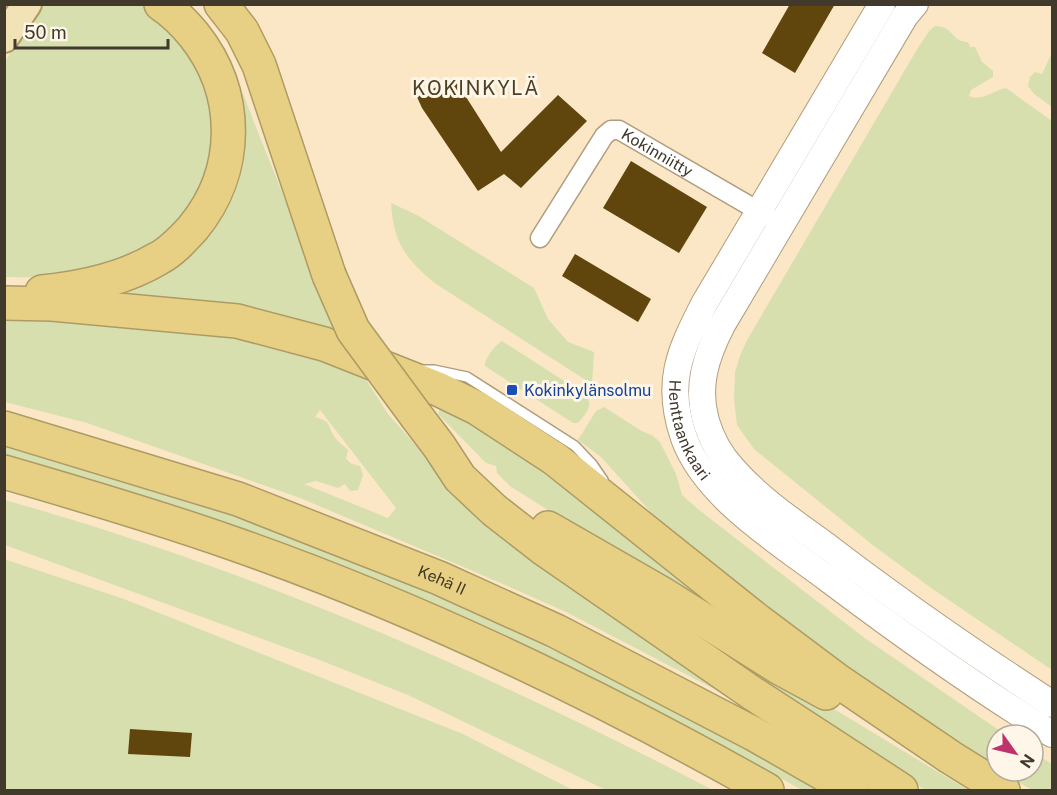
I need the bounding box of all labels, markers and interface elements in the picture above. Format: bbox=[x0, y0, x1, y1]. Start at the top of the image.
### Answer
scale bar bbox=[15, 12, 168, 50]
text: 50 m bbox=[24, 22, 67, 43]
district label: KOKINKYLÄ bbox=[412, 76, 540, 100]
street label: Kokinniitty bbox=[618, 124, 697, 181]
street label: Henttaankaari bbox=[666, 379, 714, 484]
place label: Kokinkylänsolmu bbox=[524, 381, 651, 400]
marker: Kokinkylänsolmu bbox=[505, 383, 519, 397]
street label: Kehä II bbox=[415, 561, 469, 599]
north arrow bbox=[985, 723, 1045, 783]
text: N bbox=[1016, 751, 1038, 772]

